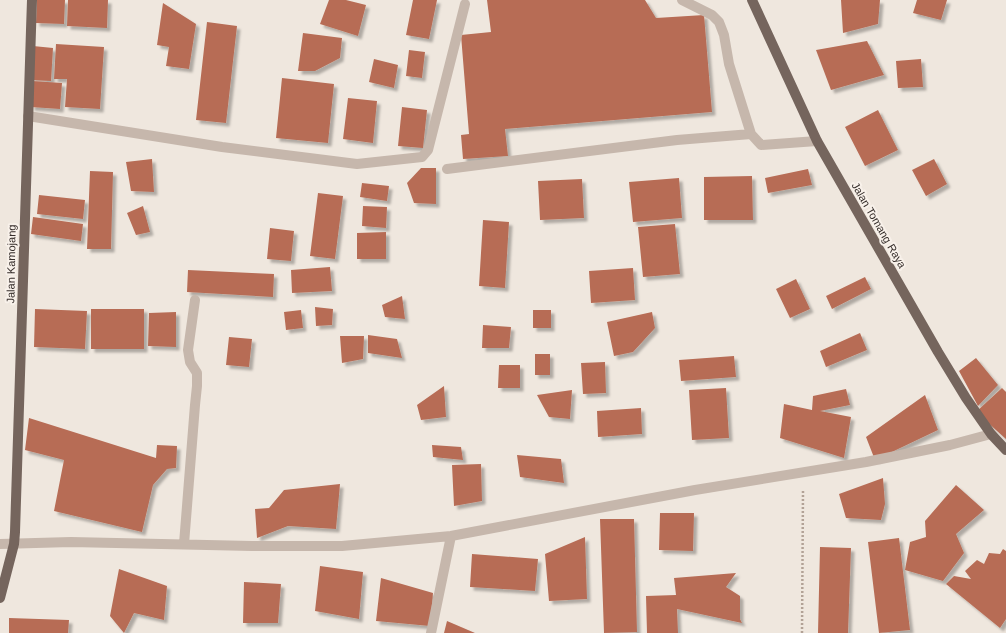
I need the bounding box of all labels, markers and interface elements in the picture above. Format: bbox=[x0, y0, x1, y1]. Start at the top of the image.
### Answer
street label: Jalan Tomang Raya bbox=[850, 180, 909, 271]
street label: Jalan Kamojang bbox=[4, 224, 18, 304]

